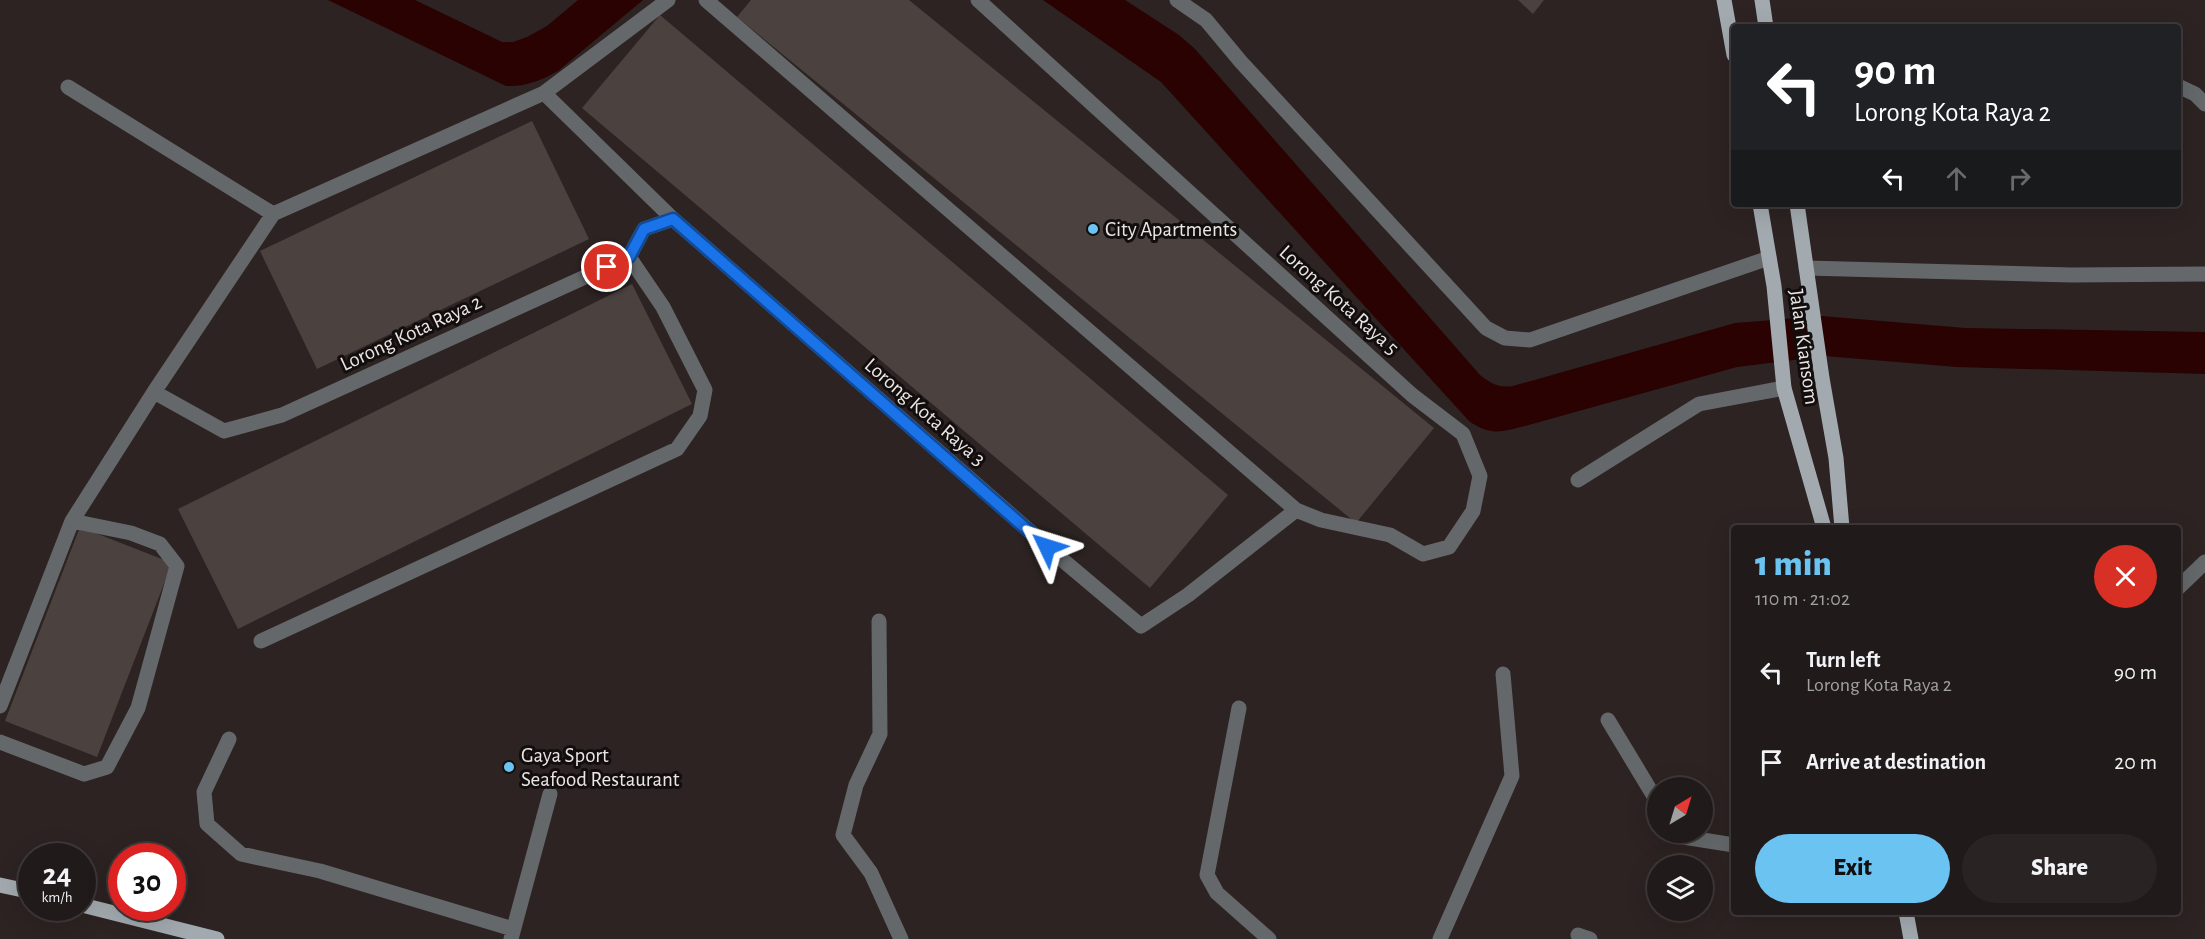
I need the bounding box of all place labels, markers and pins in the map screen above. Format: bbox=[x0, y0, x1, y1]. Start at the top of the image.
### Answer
place label: City Apartments bbox=[1105, 219, 1237, 240]
marker: City Apartments bbox=[1086, 222, 1100, 236]
pin bbox=[581, 241, 632, 292]
place label: Gaya Sport Seafood Restaurant bbox=[521, 745, 680, 790]
marker: Gaya Sport Seafood Restaurant bbox=[502, 760, 516, 774]

